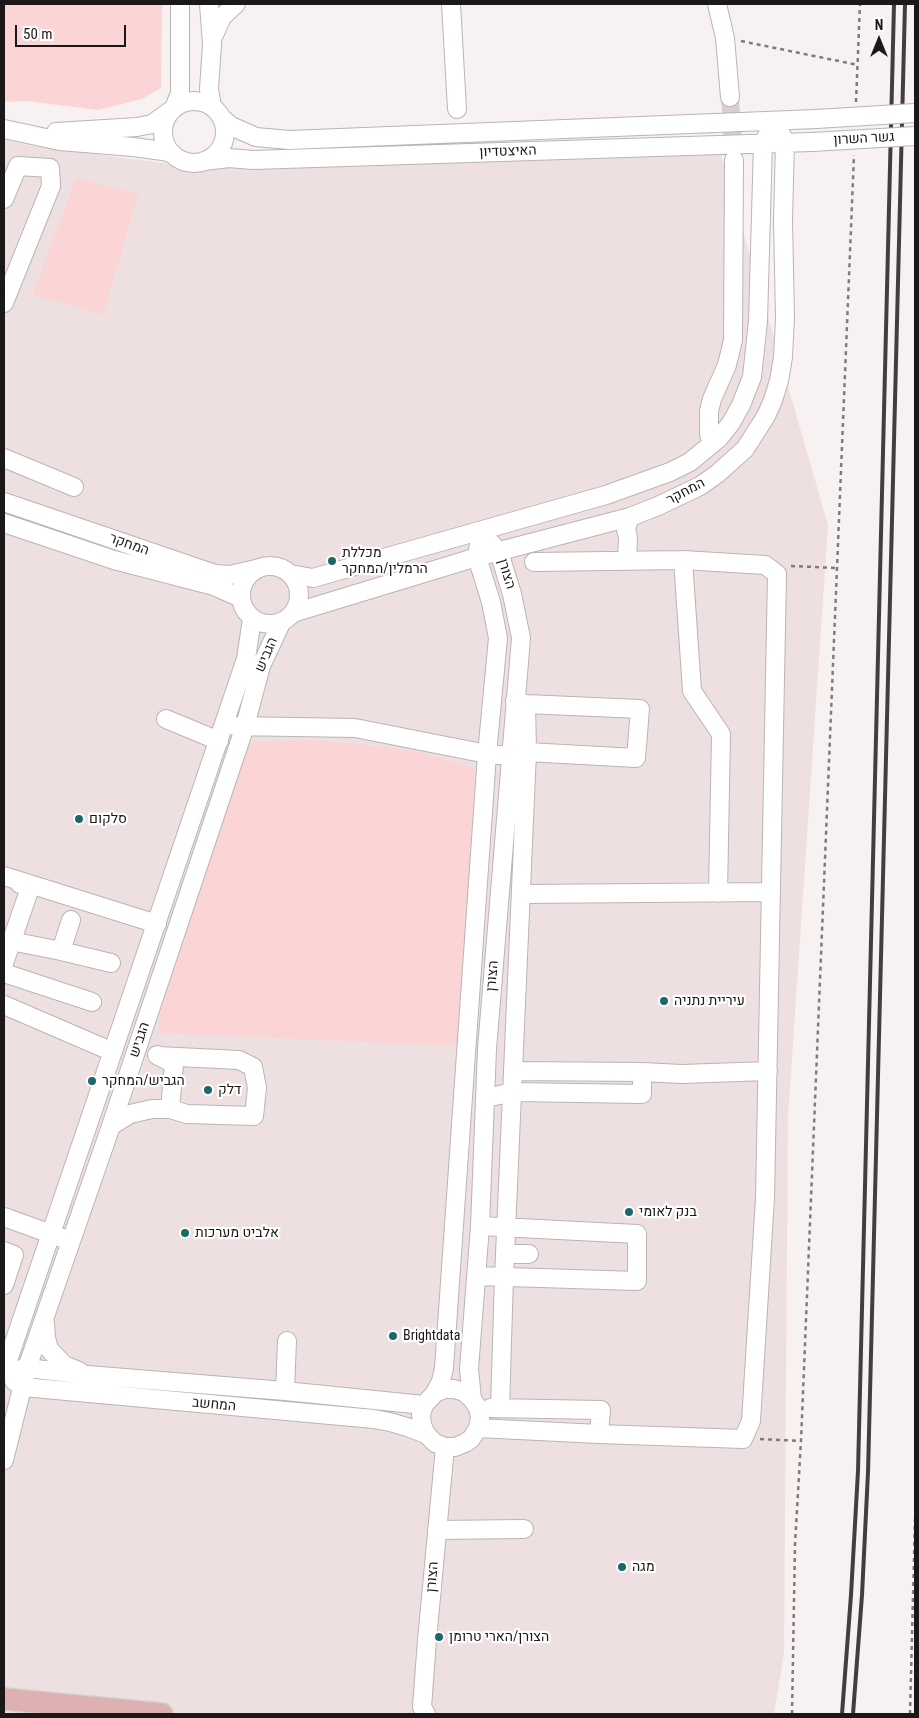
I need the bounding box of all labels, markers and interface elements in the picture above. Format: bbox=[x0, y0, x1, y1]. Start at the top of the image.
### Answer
scale bar bbox=[18, 15, 129, 47]
north arrow bbox=[854, 15, 904, 65]
text: N bbox=[875, 17, 883, 33]
text: 50 m bbox=[23, 25, 53, 43]
street label: גשר השרון bbox=[833, 129, 895, 149]
street label: האיצטדיון bbox=[479, 143, 537, 161]
street label: המחקר bbox=[664, 475, 708, 509]
street label: המחקר bbox=[107, 530, 151, 560]
place label: מכללת הרמלין/המחקר bbox=[342, 545, 428, 578]
marker: מכללת הרמלין/המחקר bbox=[326, 555, 338, 567]
street label: הצורן bbox=[493, 557, 519, 591]
street label: הגביש bbox=[252, 635, 282, 675]
place label: סלקום bbox=[89, 811, 127, 827]
marker: סלקום bbox=[73, 813, 85, 825]
street label: הצורן bbox=[483, 960, 503, 992]
place label: עיריית נתניה bbox=[674, 993, 745, 1009]
marker: עיריית נתניה bbox=[658, 995, 670, 1007]
street label: הגביש bbox=[126, 1020, 154, 1060]
place label: הגביש/המחקר bbox=[102, 1073, 185, 1089]
marker: הגביש/המחקר bbox=[86, 1075, 98, 1087]
place label: דלק bbox=[218, 1082, 241, 1098]
marker: דלק bbox=[202, 1084, 214, 1096]
place label: בנק לאומי bbox=[639, 1204, 697, 1220]
marker: בנק לאומי bbox=[623, 1206, 635, 1218]
place label: אלביט מערכות bbox=[195, 1225, 279, 1241]
marker: אלביט מערכות bbox=[179, 1227, 191, 1239]
place label: Brightdata bbox=[403, 1328, 460, 1344]
marker: Brightdata bbox=[387, 1330, 399, 1342]
street label: המחשב bbox=[191, 1395, 237, 1415]
place label: מגה bbox=[632, 1559, 655, 1575]
street label: הצורן bbox=[423, 1561, 443, 1593]
marker: מגה bbox=[616, 1561, 628, 1573]
place label: הצורן/הארי טרומן bbox=[449, 1629, 549, 1645]
marker: הצורן/הארי טרומן bbox=[433, 1631, 445, 1643]

